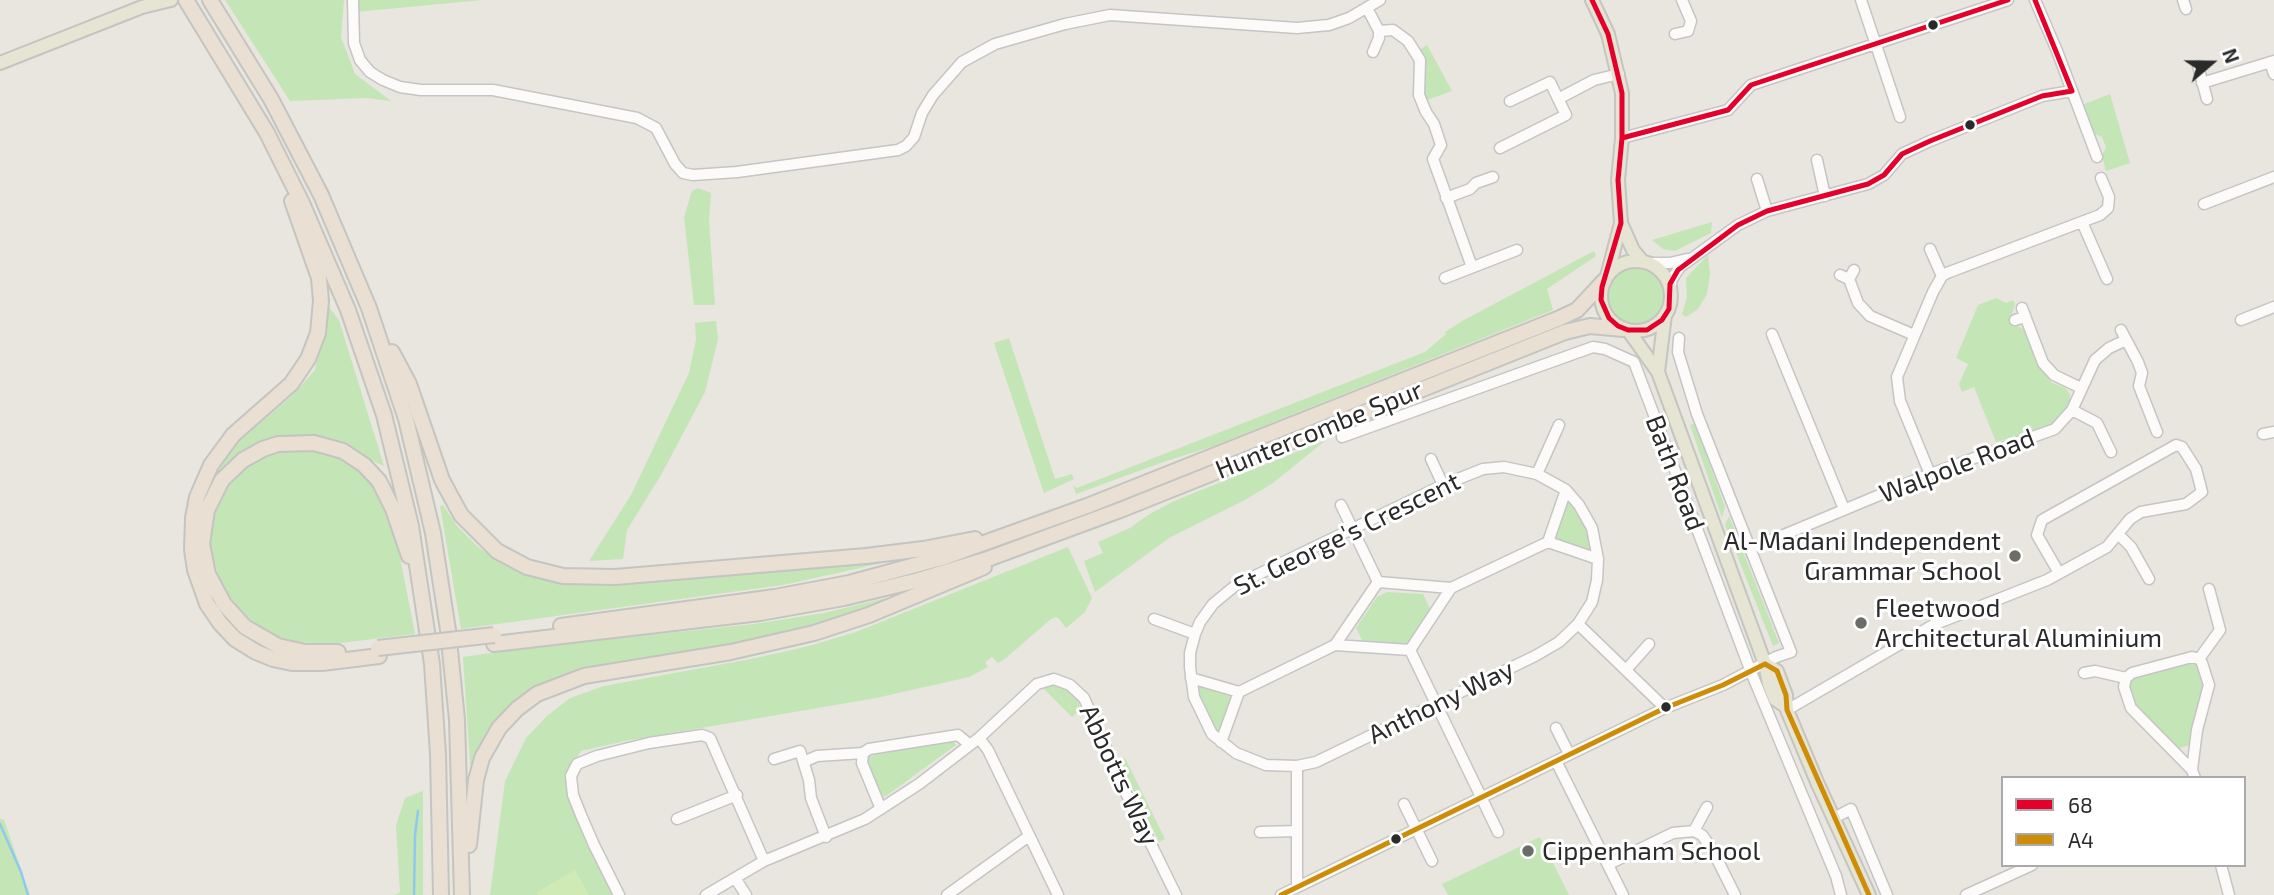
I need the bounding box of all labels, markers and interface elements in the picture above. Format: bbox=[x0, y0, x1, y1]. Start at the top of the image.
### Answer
unlabelled marker bbox=[1926, 18, 1940, 32]
north arrow bbox=[2176, 28, 2246, 98]
text: N bbox=[2218, 45, 2244, 66]
unlabelled marker bbox=[1963, 118, 1977, 132]
street label: Huntercombe Spur bbox=[1211, 374, 1427, 486]
street label: Bath Road bbox=[1639, 411, 1711, 535]
street label: Walpole Road bbox=[1875, 422, 2039, 510]
street label: St. George's Crescent bbox=[1229, 466, 1465, 602]
place label: Al-Madani Independent Grammar School bbox=[1724, 525, 2001, 586]
marker: Al-Madani Independent Grammar School bbox=[2007, 548, 2023, 564]
place label: Fleetwood Architectural Aluminium bbox=[1875, 592, 2162, 654]
marker: Fleetwood Architectural Aluminium bbox=[1853, 615, 1869, 631]
street label: Anthony Way bbox=[1363, 653, 1519, 751]
street label: Abbotts Way bbox=[1073, 700, 1165, 850]
unlabelled marker bbox=[1659, 700, 1673, 714]
legend bbox=[2001, 776, 2246, 867]
text: 68 bbox=[2068, 792, 2093, 817]
text: A4 bbox=[2068, 827, 2094, 852]
unlabelled marker bbox=[1389, 832, 1403, 846]
place label: Cippenham School bbox=[1542, 835, 1760, 867]
marker: Cippenham School bbox=[1520, 843, 1536, 859]

